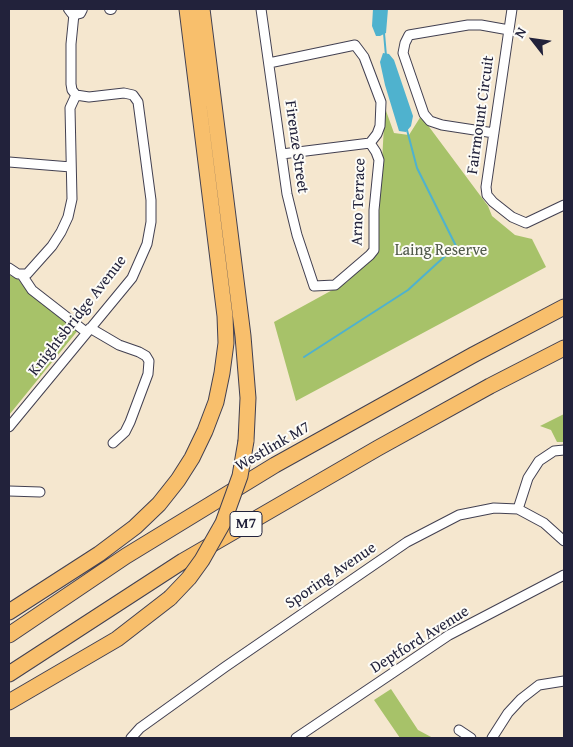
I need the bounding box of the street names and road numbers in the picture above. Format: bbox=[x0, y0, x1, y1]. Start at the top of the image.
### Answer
street label: Fairmount Circuit bbox=[463, 55, 499, 175]
street label: Firenze Street bbox=[280, 99, 312, 195]
street label: Arno Terrace bbox=[348, 158, 370, 246]
street label: Knightsbridge Avenue bbox=[25, 252, 131, 380]
street label: Westlink M7 bbox=[232, 418, 314, 476]
road number: M7 bbox=[230, 512, 262, 536]
street label: Sporing Avenue bbox=[282, 539, 380, 613]
street label: Deptford Avenue bbox=[367, 602, 473, 678]

